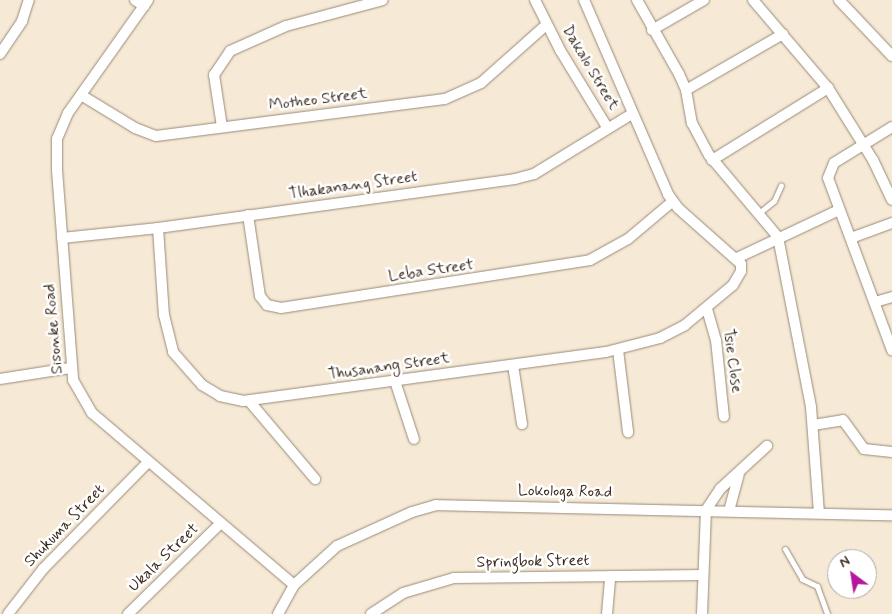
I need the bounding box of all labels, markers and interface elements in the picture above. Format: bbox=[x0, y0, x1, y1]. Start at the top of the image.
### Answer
street label: Dakalo Street bbox=[557, 22, 623, 114]
street label: Motheo Street bbox=[268, 84, 368, 116]
street label: Tlhakanang Street bbox=[286, 167, 420, 205]
street label: Leba Street bbox=[388, 256, 474, 286]
street label: Sisonke Road bbox=[40, 283, 68, 375]
street label: Tsie Close bbox=[718, 328, 746, 394]
street label: Thusanang Street bbox=[327, 349, 451, 385]
street label: Shukuma Street bbox=[20, 480, 110, 572]
street label: Lokologa Road bbox=[518, 482, 612, 502]
street label: Ukala Street bbox=[125, 520, 203, 596]
north arrow bbox=[827, 549, 877, 599]
street label: Springbok Street bbox=[475, 551, 591, 573]
text: N bbox=[836, 552, 853, 572]

